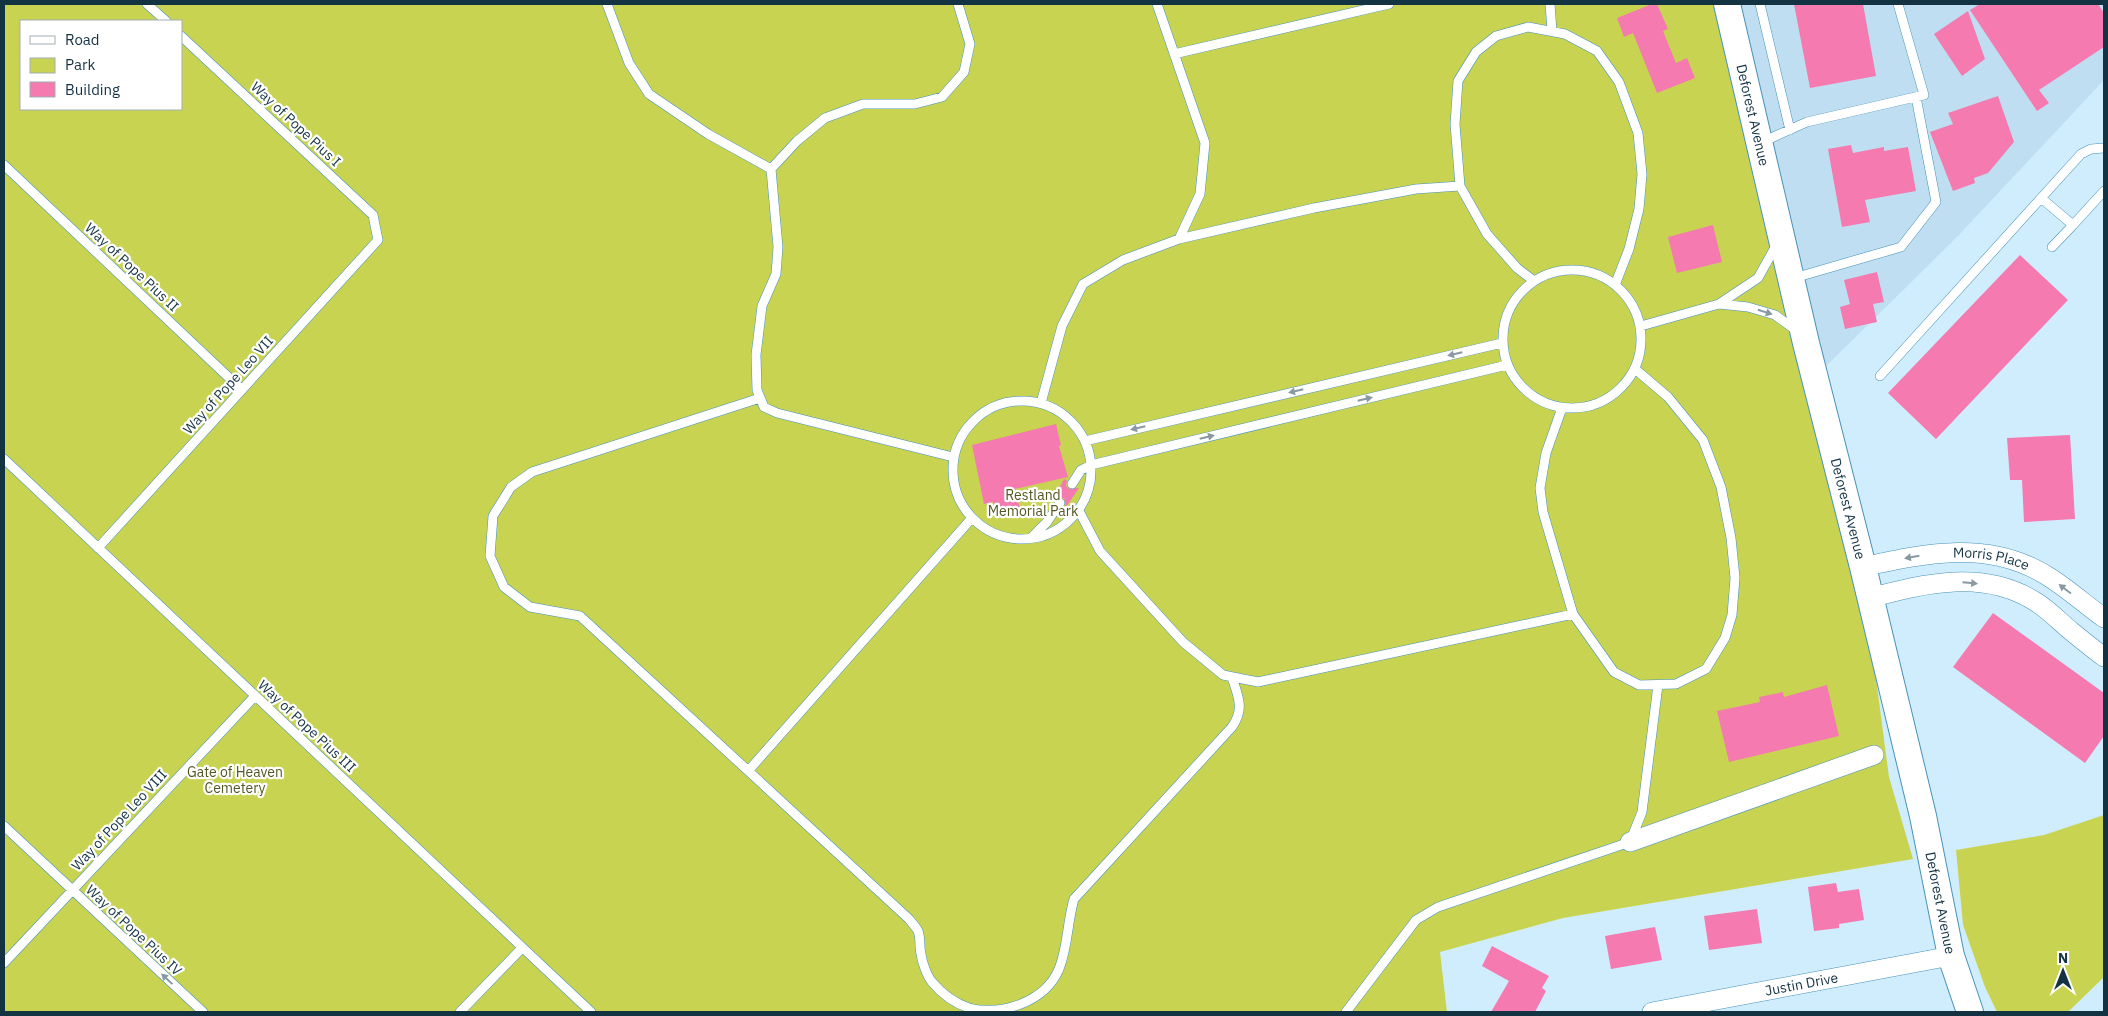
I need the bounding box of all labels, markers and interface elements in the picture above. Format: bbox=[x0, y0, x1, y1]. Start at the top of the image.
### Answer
legend bbox=[20, 20, 182, 110]
text: Road bbox=[65, 30, 100, 49]
text: Park bbox=[65, 55, 95, 74]
street label: Deforest Avenue bbox=[1732, 62, 1774, 168]
street label: Way of Pope Pius I bbox=[247, 78, 345, 170]
text: Building bbox=[65, 80, 120, 99]
street label: Way of Pope Pius II bbox=[81, 219, 183, 315]
one-way arrow bbox=[1758, 309, 1773, 317]
street label: Way of Pope Leo VII bbox=[179, 332, 277, 438]
one-way arrow bbox=[1447, 350, 1462, 358]
one-way arrow bbox=[1289, 387, 1304, 395]
one-way arrow bbox=[1357, 395, 1372, 403]
one-way arrow bbox=[1131, 424, 1146, 432]
one-way arrow bbox=[1199, 433, 1214, 441]
street label: Deforest Avenue bbox=[1827, 456, 1870, 562]
park label: Restland Memorial Park bbox=[988, 486, 1079, 520]
street label: Morris Place bbox=[1953, 543, 2032, 574]
one-way arrow bbox=[1904, 553, 1920, 561]
one-way arrow bbox=[1962, 579, 1978, 587]
one-way arrow bbox=[2058, 584, 2072, 594]
street label: Way of Pope Pius III bbox=[254, 676, 360, 776]
park label: Gate of Heaven Cemetery bbox=[187, 763, 283, 797]
street label: Way of Pope Leo VIII bbox=[67, 766, 171, 874]
street label: Deforest Avenue bbox=[1921, 850, 1959, 956]
street label: Way of Pope Pius IV bbox=[82, 881, 186, 980]
north arrow bbox=[2038, 946, 2088, 996]
text: N bbox=[2058, 949, 2068, 967]
street label: Justin Drive bbox=[1763, 968, 1840, 1000]
one-way arrow bbox=[162, 973, 174, 985]

